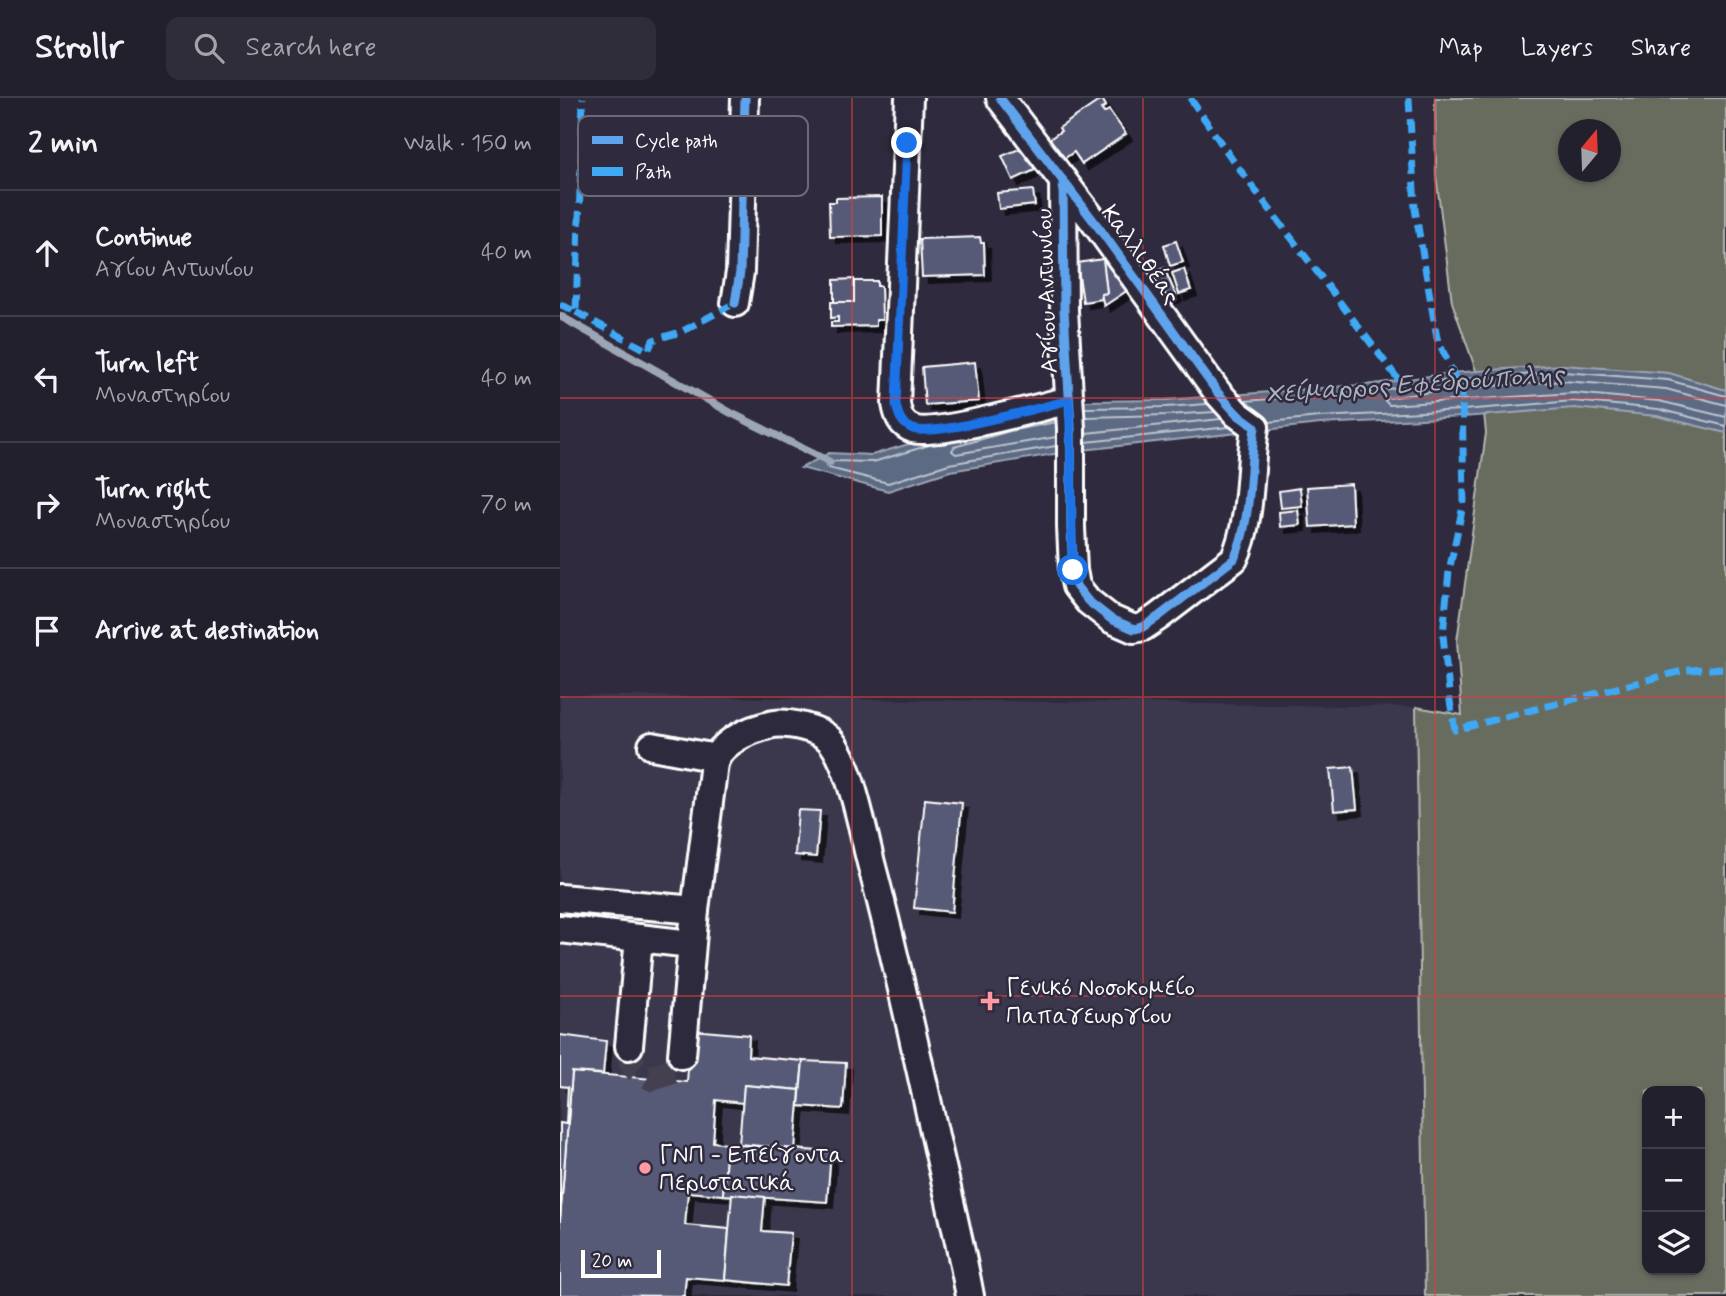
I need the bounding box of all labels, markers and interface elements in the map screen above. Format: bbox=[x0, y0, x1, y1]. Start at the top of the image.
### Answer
search box bbox=[166, 17, 656, 80]
text: Strollr bbox=[35, 26, 124, 70]
icon: search bbox=[190, 29, 228, 67]
text: Search here bbox=[246, 31, 377, 65]
text: Map bbox=[1439, 33, 1483, 64]
text: Layers bbox=[1521, 33, 1593, 64]
text: Share bbox=[1631, 33, 1691, 64]
legend bbox=[578, 116, 808, 196]
north arrow bbox=[1558, 119, 1621, 182]
text: 2 min bbox=[28, 124, 98, 163]
route end bbox=[891, 127, 922, 158]
text: Walk · 150 m bbox=[404, 129, 532, 159]
text: Cycle path bbox=[635, 129, 718, 154]
text: Path bbox=[635, 160, 672, 185]
street label: Καλλιθέας bbox=[1093, 198, 1187, 311]
street label: Αγίου Αντωνίου bbox=[1029, 208, 1066, 374]
text: Continue bbox=[95, 221, 192, 255]
icon: ahead bbox=[28, 234, 66, 272]
text: 40 m bbox=[481, 238, 532, 268]
text: Αγίου Αντωνίου bbox=[95, 255, 253, 285]
text: Turn left bbox=[95, 347, 199, 381]
water label: Χείμαρρος Εφεδρούπολης bbox=[1265, 357, 1567, 412]
icon: left bbox=[28, 360, 66, 398]
text: 40 m bbox=[481, 364, 532, 394]
text: Μοναστηρίου bbox=[95, 381, 230, 411]
text: Turn right bbox=[95, 473, 211, 507]
icon: right bbox=[28, 486, 66, 524]
text: 70 m bbox=[480, 490, 532, 520]
text: Μοναστηρίου bbox=[95, 507, 230, 537]
route start bbox=[1057, 554, 1088, 585]
icon: arrive bbox=[28, 612, 66, 650]
text: Arrive at destination bbox=[95, 614, 319, 648]
place label: Γενικό Νοσοκομείο Παπαγεωργίου bbox=[1006, 973, 1195, 1032]
marker: Γενικό Νοσοκομείο Παπαγεωργίου bbox=[980, 991, 1000, 1011]
map controls bbox=[1642, 1086, 1705, 1275]
button: + bbox=[1642, 1086, 1705, 1149]
place label: ΓΝΠ - Επείγοντα Περιστατικά bbox=[659, 1140, 844, 1199]
button: − bbox=[1642, 1149, 1705, 1212]
marker: ΓΝΠ - Επείγοντα Περιστατικά bbox=[637, 1160, 653, 1176]
button: layers bbox=[1642, 1212, 1705, 1275]
scale bar bbox=[581, 1247, 662, 1279]
text: 20 m bbox=[592, 1249, 632, 1274]

